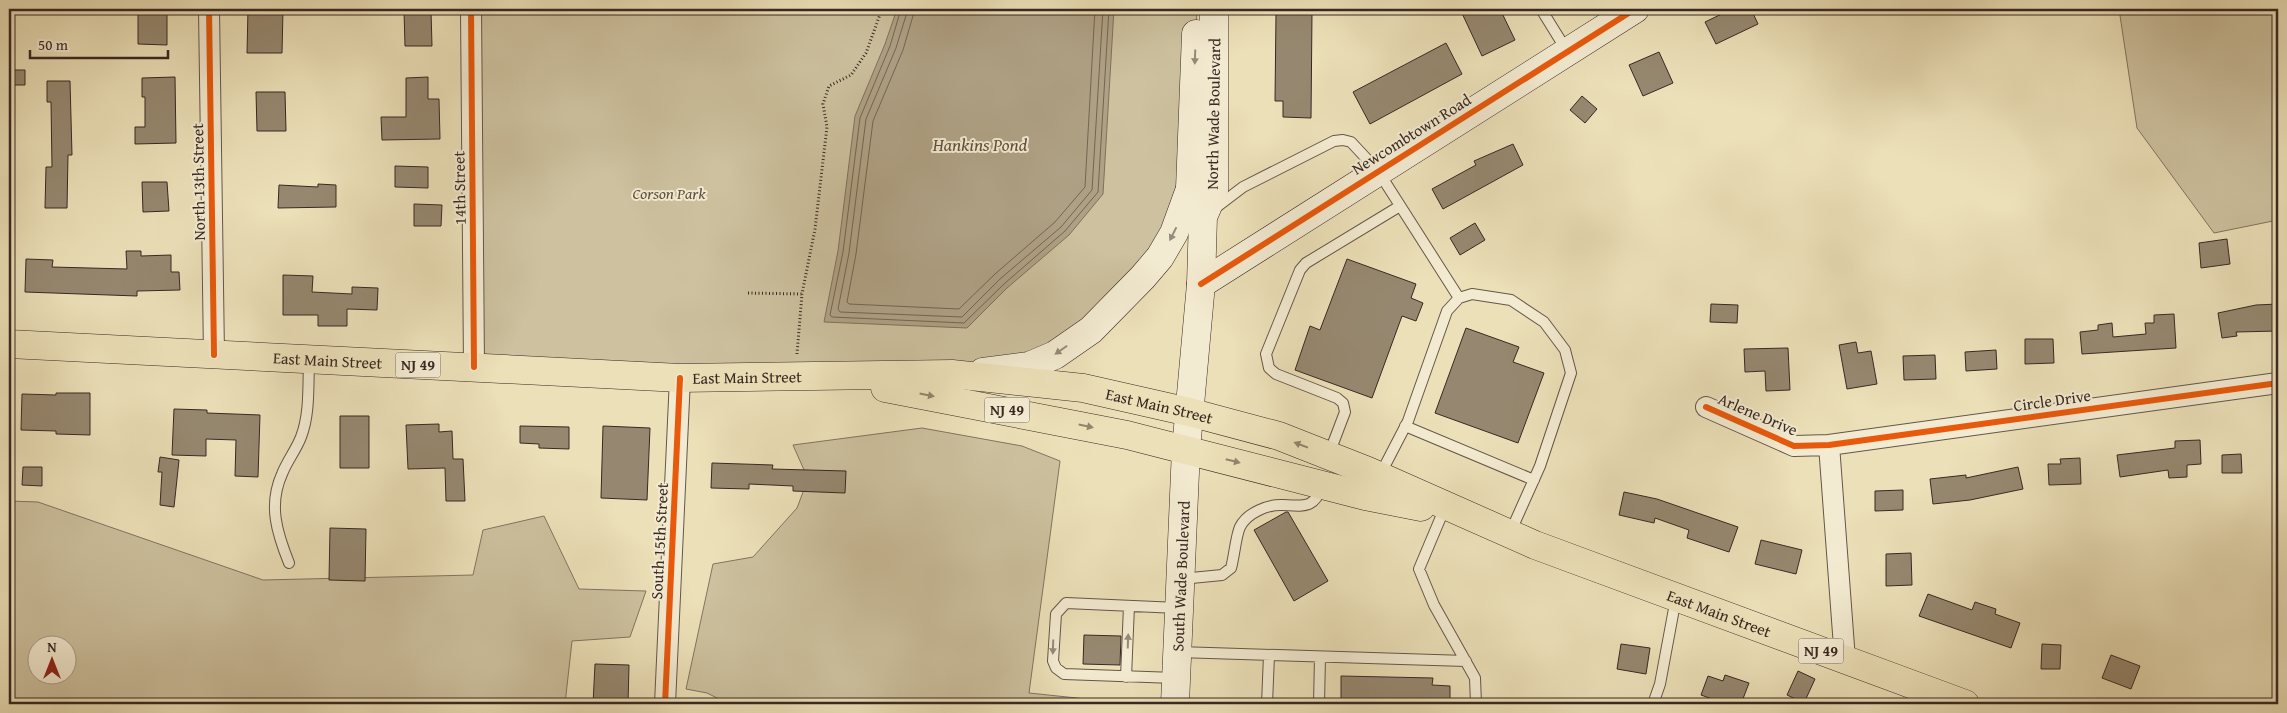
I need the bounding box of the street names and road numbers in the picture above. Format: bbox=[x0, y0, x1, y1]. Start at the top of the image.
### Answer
street label: North Wade Boulevard bbox=[1200, 38, 1226, 190]
street label: Newcombtown Road bbox=[1347, 87, 1476, 180]
street label: North 13th Street bbox=[185, 123, 211, 241]
street label: 14th Street bbox=[446, 150, 472, 225]
street label: East Main Street bbox=[272, 345, 383, 375]
road number: NJ 49 bbox=[396, 352, 440, 378]
street label: East Main Street bbox=[692, 364, 802, 390]
street label: East Main Street bbox=[1103, 382, 1216, 430]
street label: Circle Drive bbox=[2012, 383, 2092, 417]
street label: Arlene Drive bbox=[1715, 387, 1801, 441]
road number: NJ 49 bbox=[984, 398, 1030, 422]
street label: South 15th Street bbox=[644, 482, 674, 600]
street label: South Wade Boulevard bbox=[1165, 500, 1196, 652]
street label: East Main Street bbox=[1664, 583, 1775, 643]
road number: NJ 49 bbox=[1798, 638, 1844, 664]

